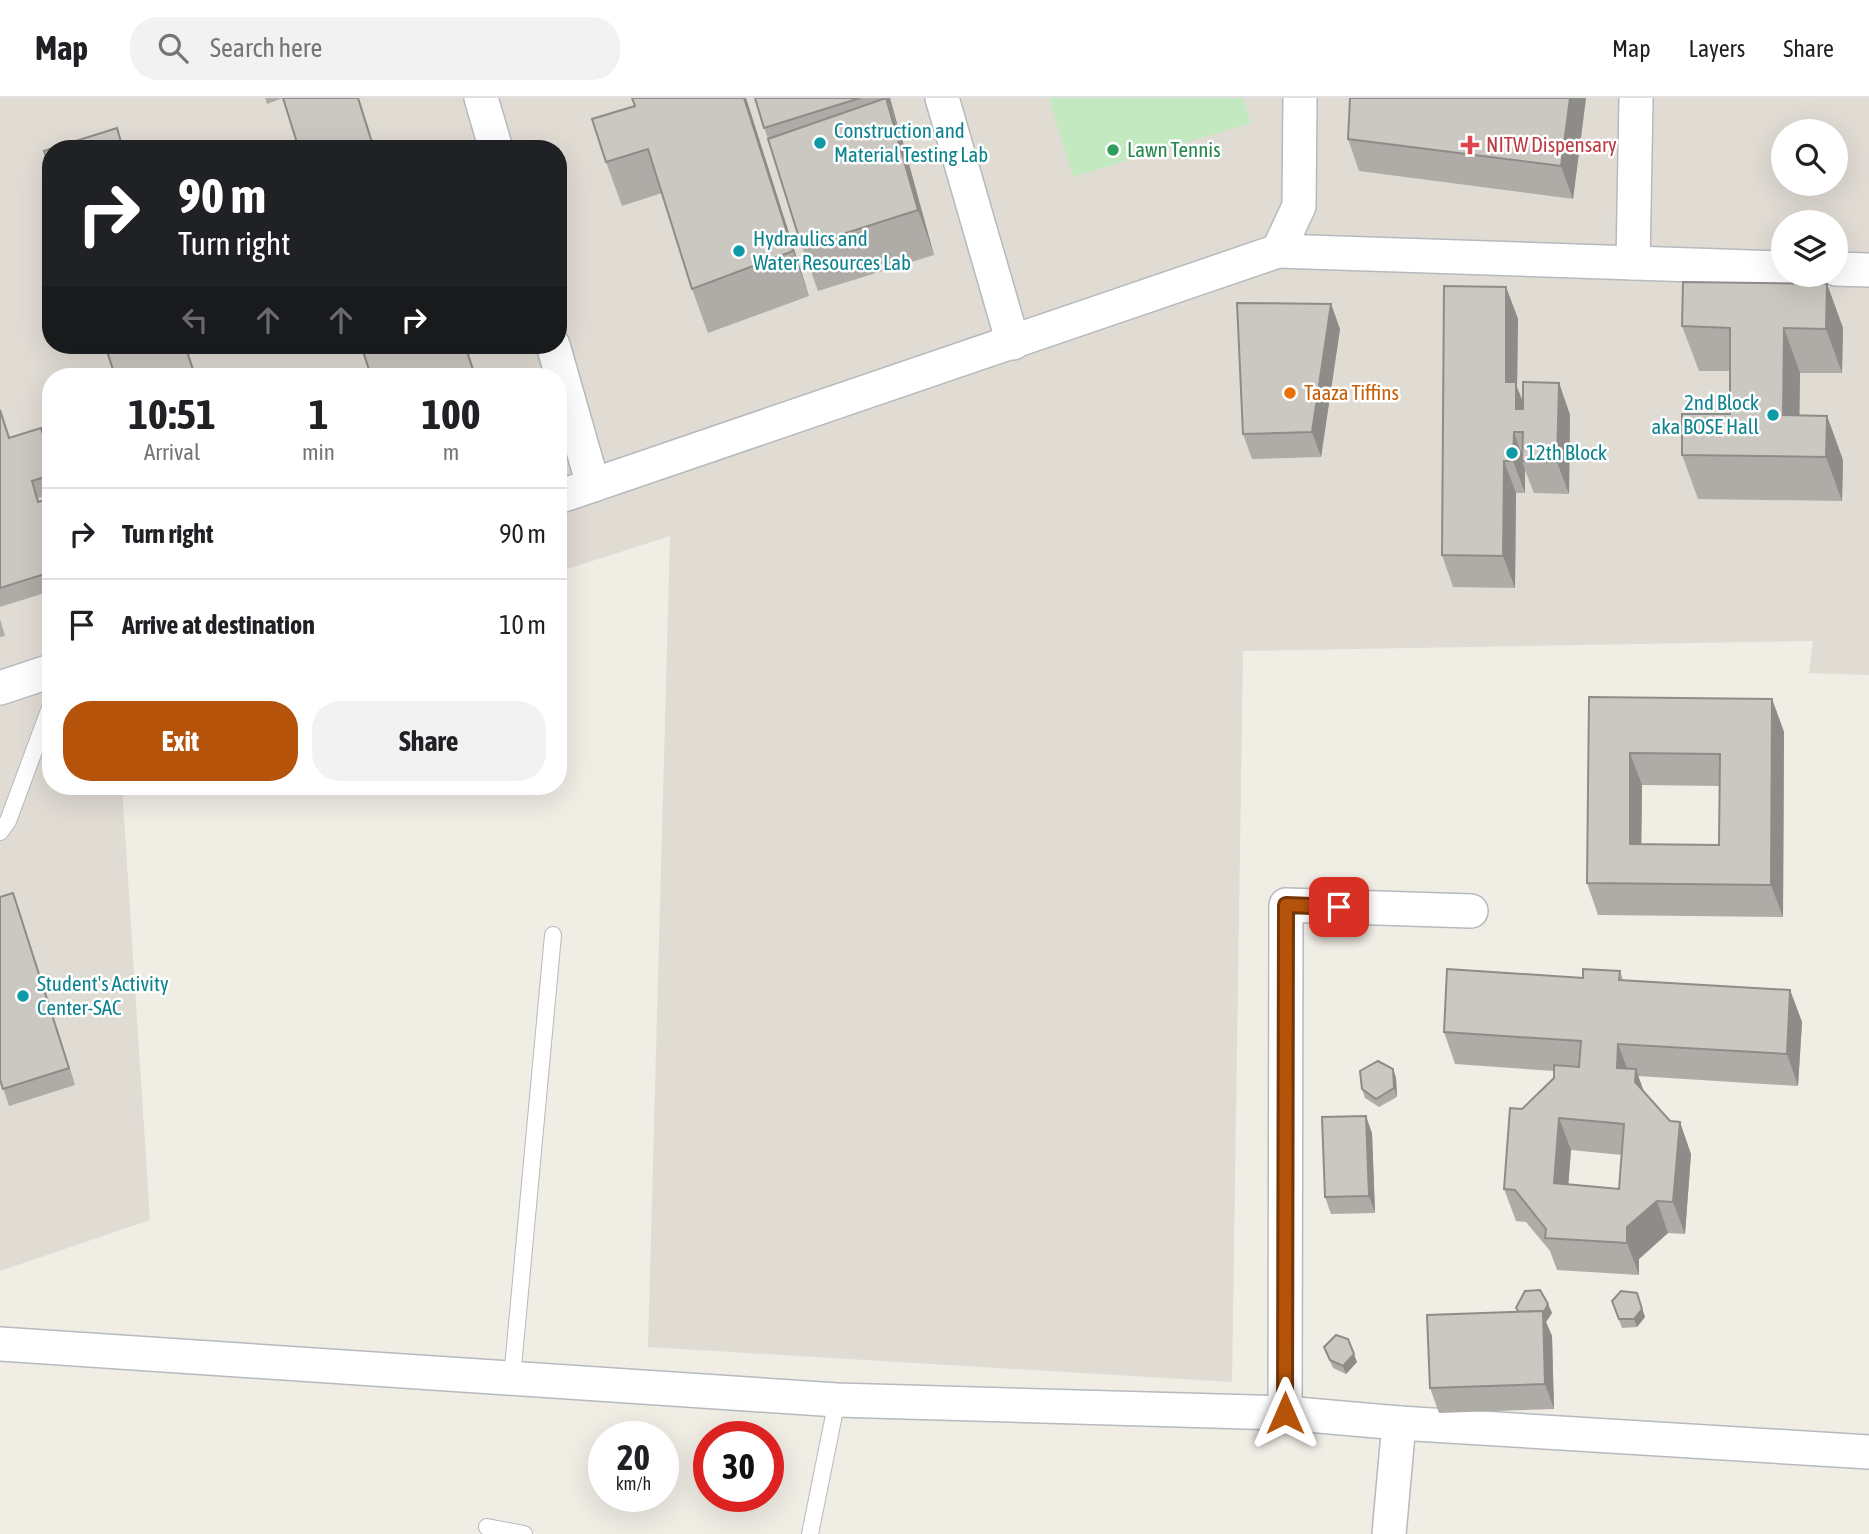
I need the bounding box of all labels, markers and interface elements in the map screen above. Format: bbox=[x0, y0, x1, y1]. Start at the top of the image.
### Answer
search box bbox=[130, 17, 620, 80]
text: Map bbox=[35, 29, 88, 67]
icon: search bbox=[154, 29, 192, 67]
text: Search here bbox=[210, 33, 322, 63]
text: Map bbox=[1612, 35, 1651, 62]
text: Layers bbox=[1689, 35, 1745, 62]
text: Share bbox=[1783, 35, 1834, 62]
place label: Construction and Material Testing Lab bbox=[834, 118, 988, 166]
map controls bbox=[1771, 119, 1848, 287]
button: search bbox=[1771, 119, 1848, 196]
place label: NITW Dispensary bbox=[1486, 132, 1617, 156]
marker: Construction and Material Testing Lab bbox=[812, 135, 828, 151]
marker: NITW Dispensary bbox=[1460, 135, 1480, 155]
place label: Lawn Tennis bbox=[1127, 137, 1221, 161]
marker: Lawn Tennis bbox=[1105, 142, 1121, 158]
text: 90 m bbox=[178, 167, 266, 223]
icon: right bbox=[63, 168, 154, 259]
button: layers bbox=[1771, 210, 1848, 287]
text: Turn right bbox=[178, 225, 291, 262]
place label: Hydraulics and Water Resources Lab bbox=[753, 226, 911, 274]
marker: Hydraulics and Water Resources Lab bbox=[731, 243, 747, 259]
icon: left bbox=[176, 301, 214, 339]
icon: ahead bbox=[249, 301, 287, 339]
icon: ahead bbox=[322, 301, 360, 339]
icon: right bbox=[395, 301, 433, 339]
place label: Taaza Tiffins bbox=[1304, 380, 1399, 404]
marker: Taaza Tiffins bbox=[1282, 385, 1298, 401]
text: 10:51 bbox=[128, 390, 216, 438]
text: 1 bbox=[309, 390, 328, 438]
text: 100 bbox=[421, 390, 481, 438]
place label: 2nd Block aka BOSE Hall bbox=[1651, 390, 1759, 438]
marker: 2nd Block aka BOSE Hall bbox=[1765, 407, 1781, 423]
text: Arrival bbox=[144, 439, 200, 465]
text: min bbox=[302, 439, 335, 465]
text: m bbox=[443, 439, 459, 465]
place label: 12th Block bbox=[1526, 440, 1607, 464]
marker: 12th Block bbox=[1504, 445, 1520, 461]
icon: right bbox=[63, 515, 101, 553]
text: Turn right bbox=[122, 519, 213, 549]
text: 90 m bbox=[499, 519, 546, 549]
icon: arrive bbox=[63, 606, 101, 644]
text: Arrive at destination bbox=[122, 610, 315, 640]
text: 10 m bbox=[499, 610, 546, 640]
button: Exit bbox=[63, 701, 298, 781]
button: Share bbox=[312, 701, 546, 781]
pin bbox=[1309, 877, 1369, 937]
icon: arrive bbox=[1320, 888, 1358, 926]
place label: Student's Activity Center-SAC bbox=[37, 971, 169, 1019]
marker: Student's Activity Center-SAC bbox=[15, 988, 31, 1004]
position arrow bbox=[1248, 1376, 1322, 1450]
speed limit sign: 30 bbox=[693, 1421, 784, 1512]
text: 20 bbox=[617, 1437, 650, 1477]
text: km/h bbox=[616, 1473, 651, 1494]

